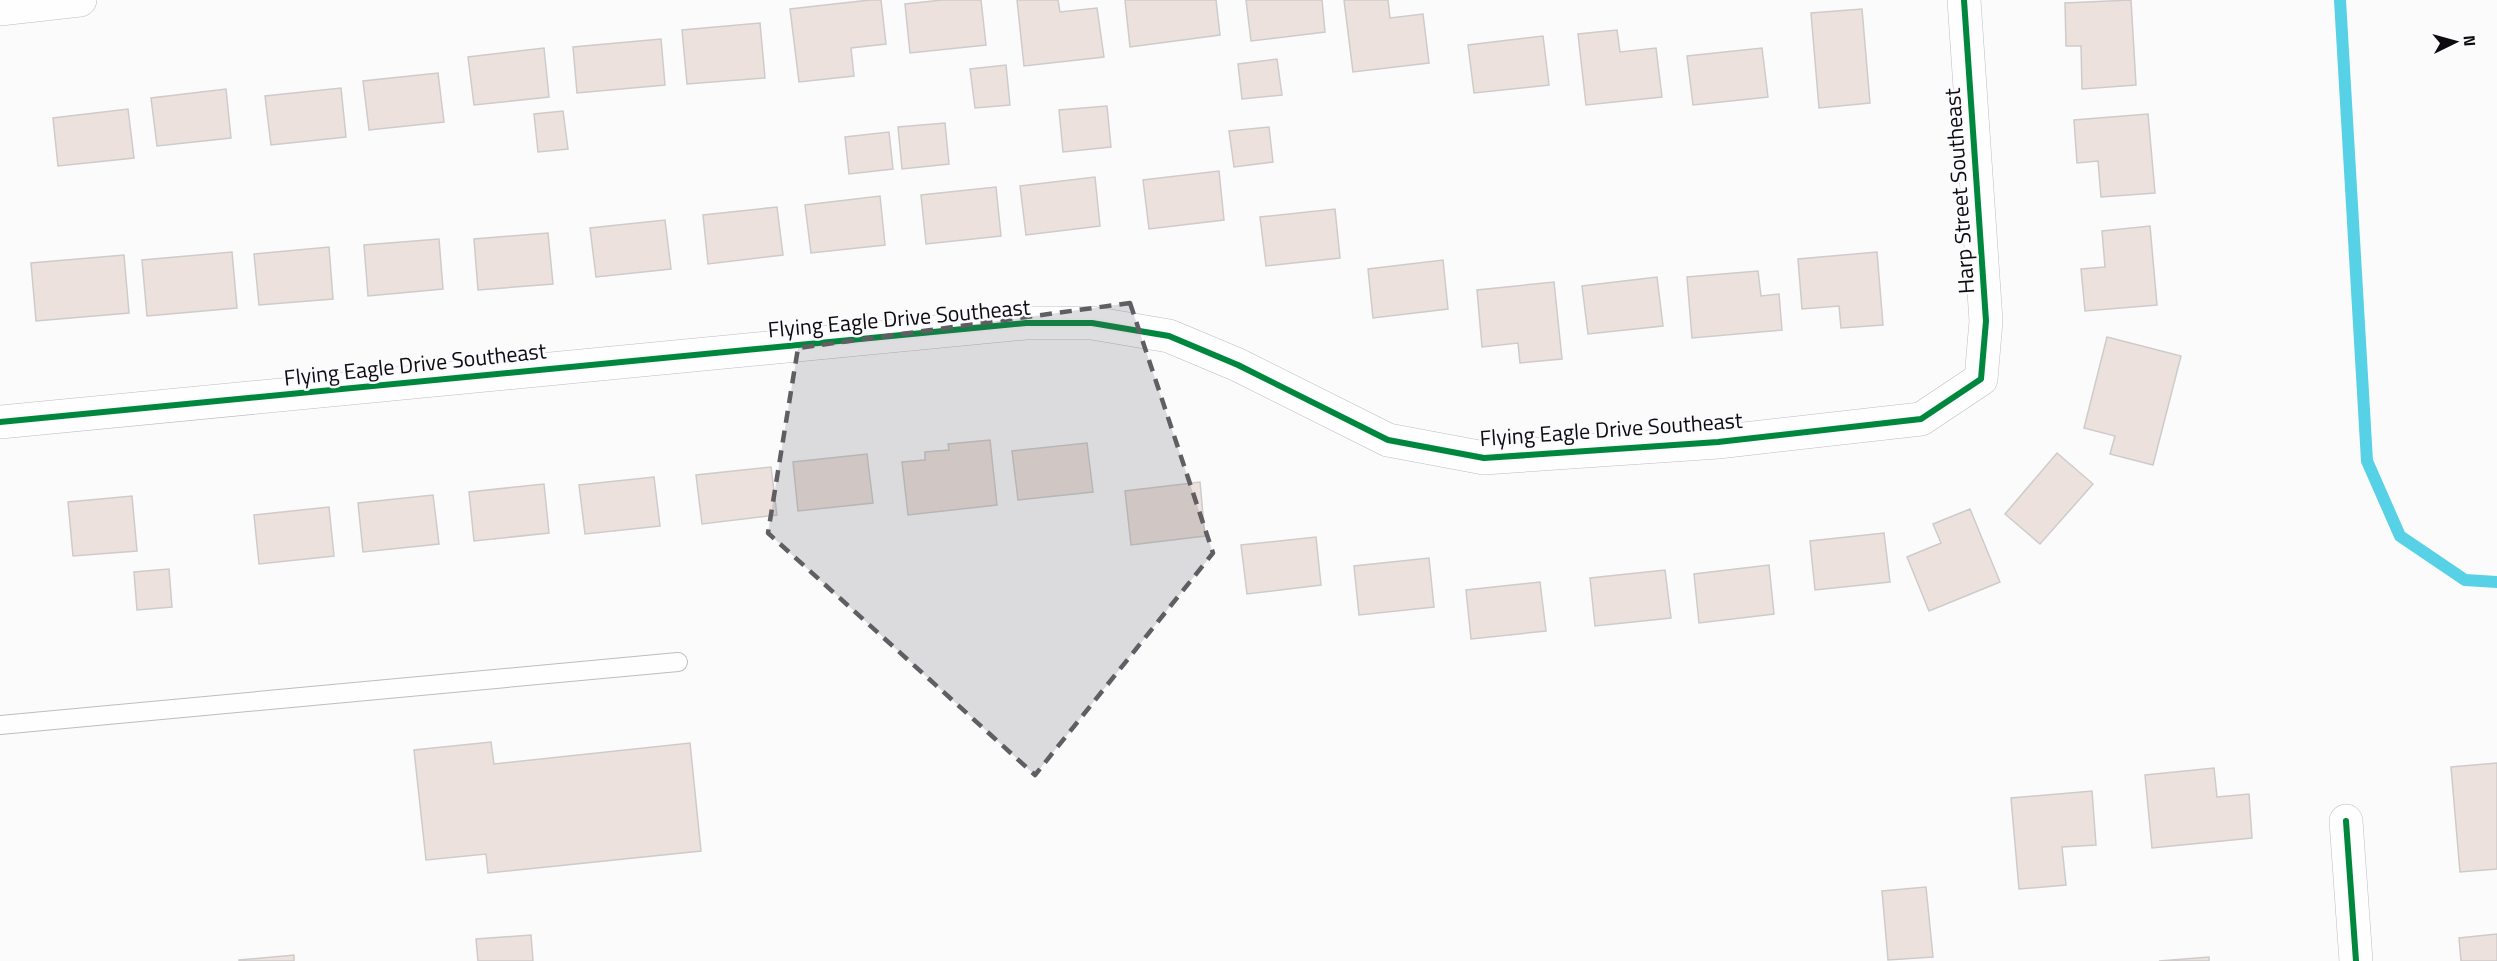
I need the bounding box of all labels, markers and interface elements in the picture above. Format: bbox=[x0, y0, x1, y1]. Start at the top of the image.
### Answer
north arrow bbox=[2425, 12, 2485, 72]
text: N bbox=[2458, 34, 2482, 47]
street label: Harp Street Southeast bbox=[1935, 87, 1983, 295]
street label: Flying Eagle Drive Southeast bbox=[766, 290, 1032, 346]
street label: Flying Eagle Drive Southeast bbox=[282, 333, 548, 395]
street label: Flying Eagle Drive Southeast bbox=[1478, 403, 1744, 455]

